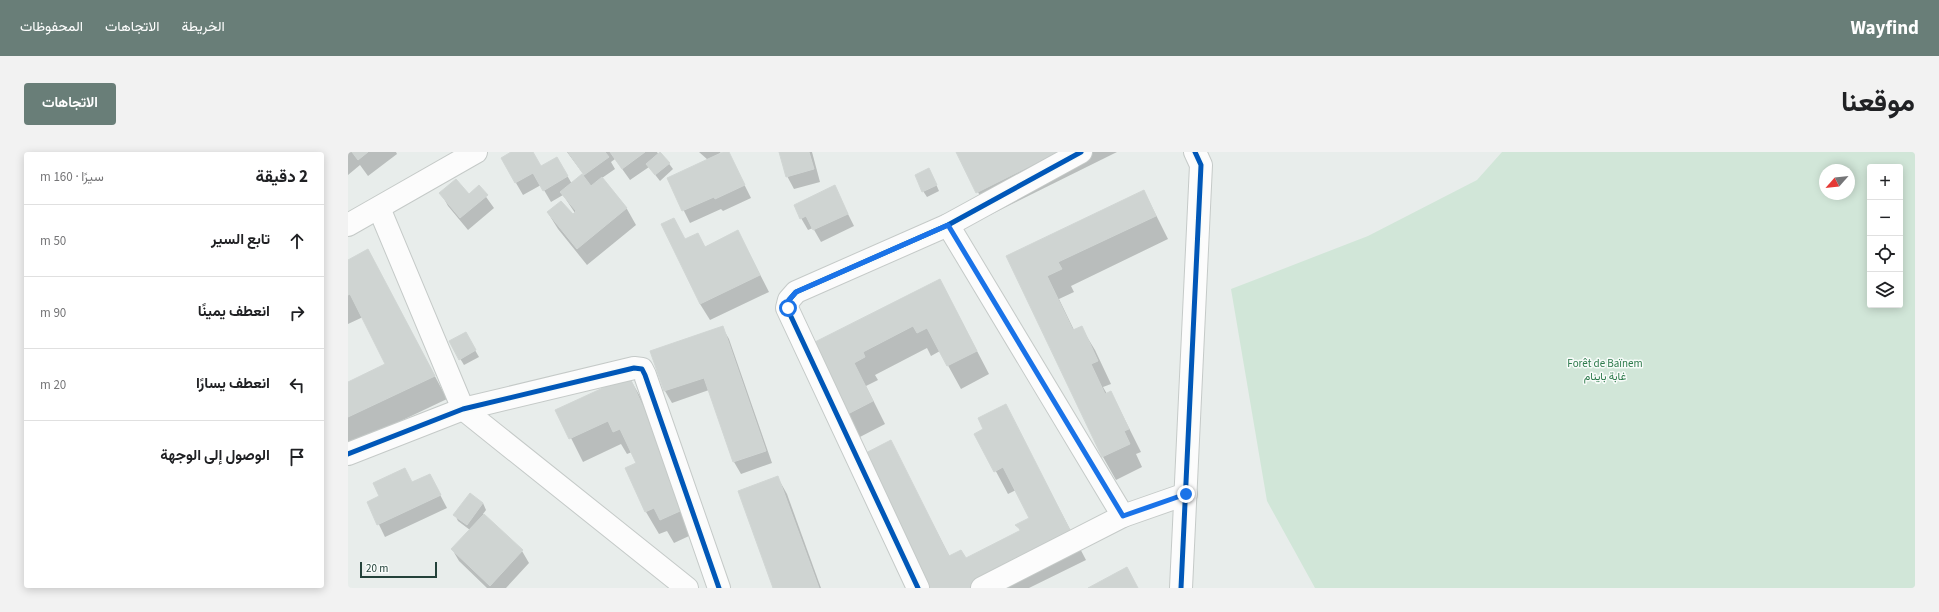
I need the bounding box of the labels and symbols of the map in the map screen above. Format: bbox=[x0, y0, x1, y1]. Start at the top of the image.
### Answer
north arrow bbox=[1819, 164, 1855, 200]
route start bbox=[779, 299, 797, 317]
park label: Forêt de Baïnem غابة باينام bbox=[1567, 356, 1643, 384]
route end bbox=[1177, 485, 1195, 503]
scale bar bbox=[360, 560, 437, 579]

